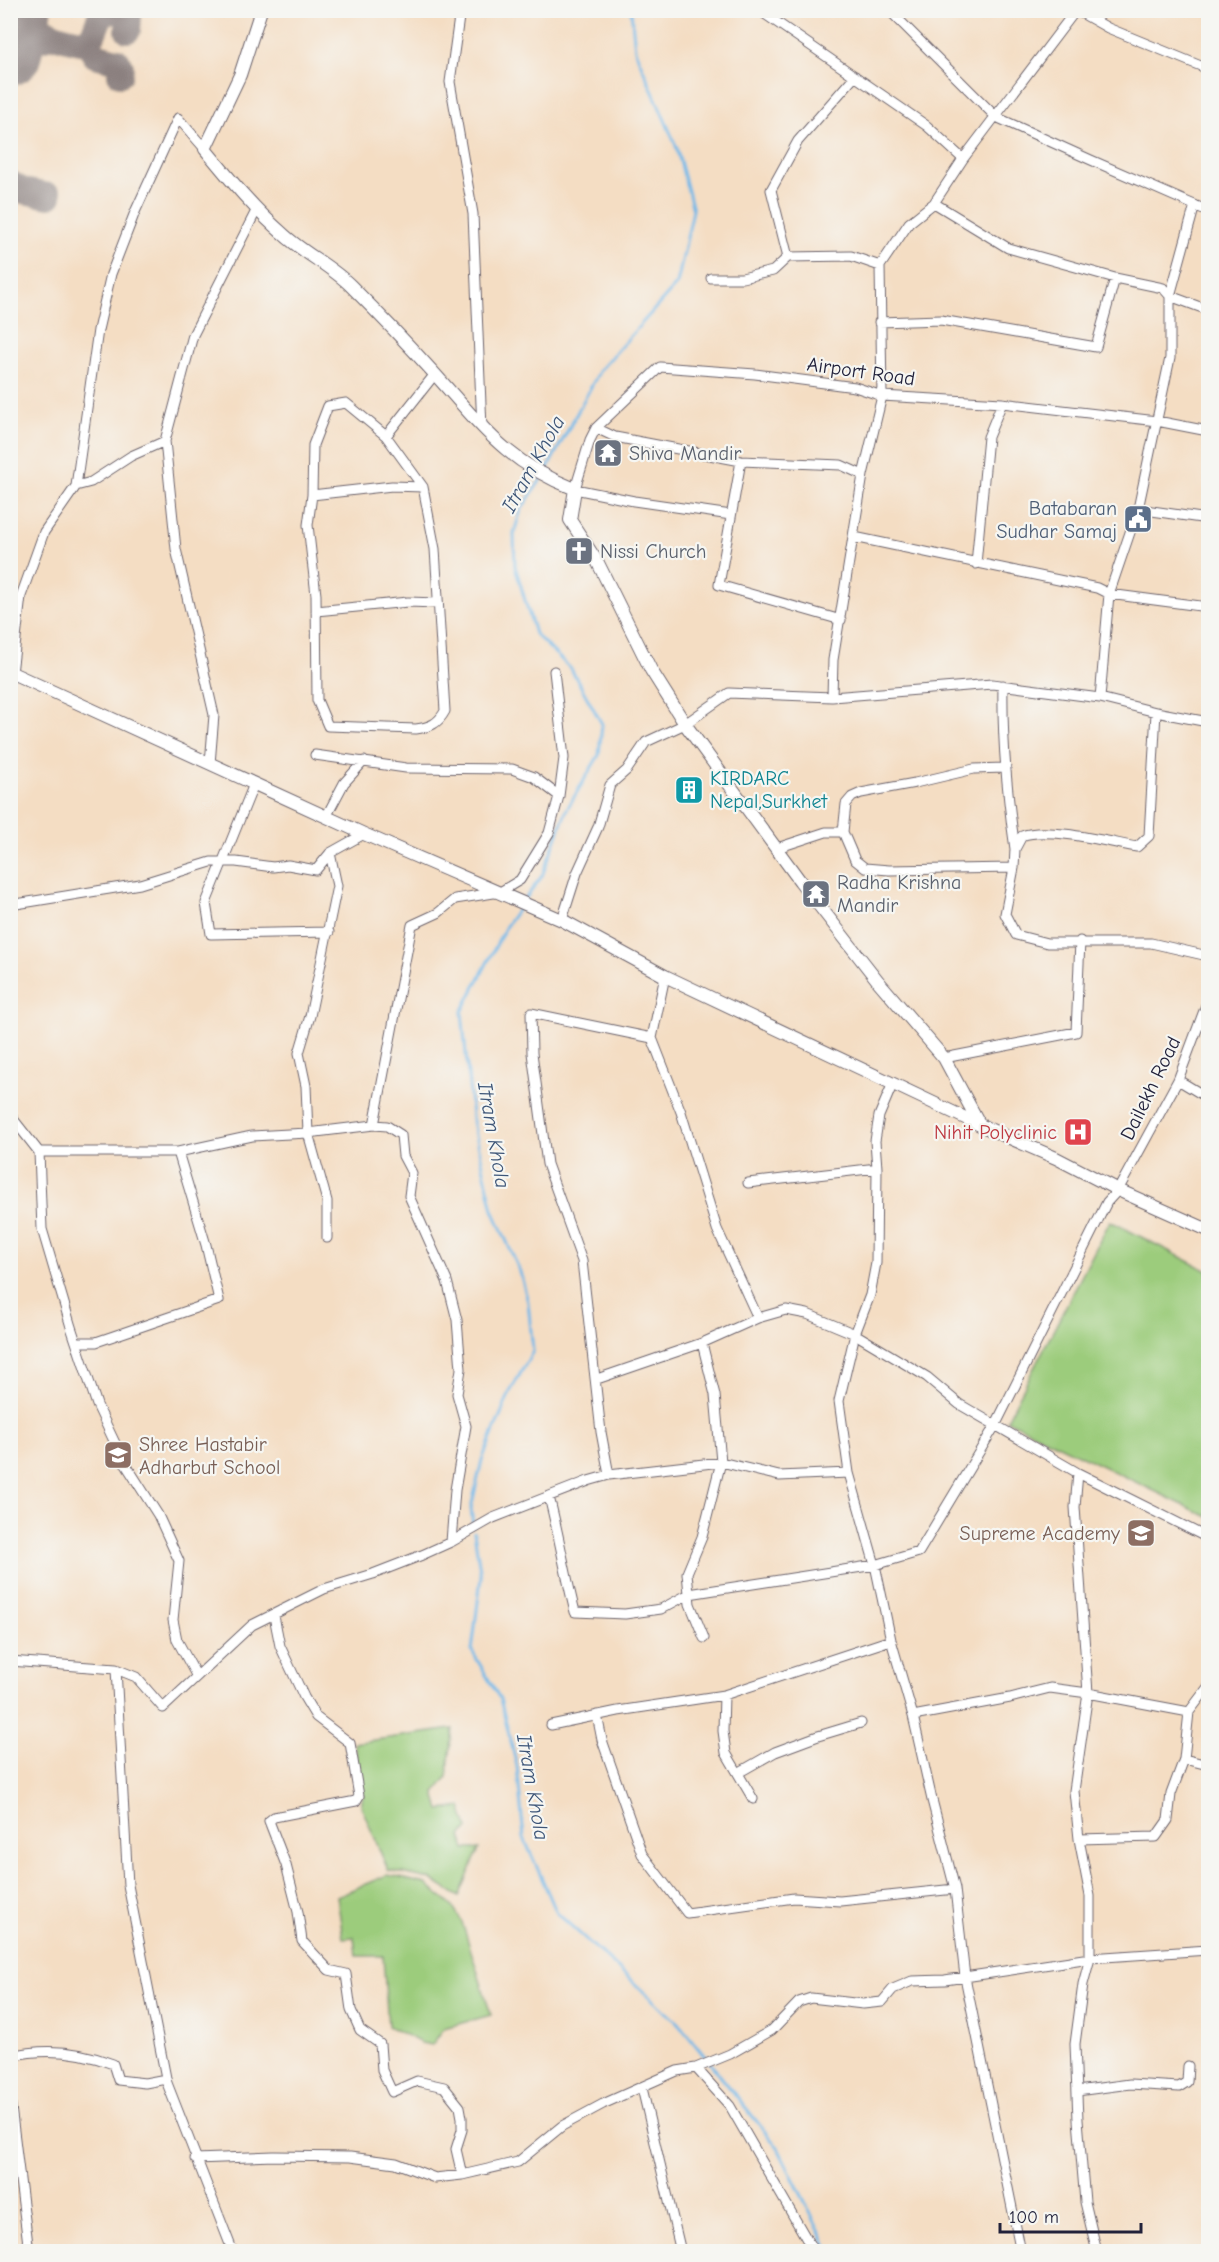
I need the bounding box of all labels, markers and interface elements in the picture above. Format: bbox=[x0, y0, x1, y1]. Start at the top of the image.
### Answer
street label: Airport Road bbox=[805, 353, 916, 390]
water label: Itram Khola bbox=[496, 411, 570, 518]
temple icon: Shiva Mandir bbox=[592, 437, 624, 469]
place label: Shiva Mandir bbox=[629, 442, 742, 465]
place label: Batabaran Sudhar Samaj bbox=[997, 497, 1117, 543]
public building icon: Batabaran Sudhar Samaj bbox=[1122, 503, 1154, 535]
church icon: Nissi Church bbox=[563, 535, 595, 567]
place label: Nissi Church bbox=[600, 540, 706, 563]
place label: KIRDARC Nepal,Surkhet bbox=[710, 767, 828, 813]
building icon: KIRDARC Nepal,Surkhet bbox=[673, 774, 705, 806]
place label: Radha Krishna Mandir bbox=[837, 871, 961, 917]
temple icon: Radha Krishna Mandir bbox=[800, 878, 832, 910]
street label: Dailekh Road bbox=[1116, 1033, 1185, 1144]
water label: Itram Khola bbox=[473, 1079, 515, 1190]
hospital icon: Nihit Polyclinic bbox=[1062, 1116, 1094, 1148]
place label: Nihit Polyclinic bbox=[934, 1121, 1057, 1144]
place label: Shree Hastabir Adharbut School bbox=[139, 1433, 280, 1479]
school or university icon: Shree Hastabir Adharbut School bbox=[102, 1439, 134, 1471]
school or university icon: Supreme Academy bbox=[1125, 1517, 1157, 1549]
place label: Supreme Academy bbox=[960, 1522, 1120, 1545]
water label: Itram Khola bbox=[512, 1731, 554, 1842]
scale bar bbox=[1000, 2196, 1141, 2234]
text: 100 m bbox=[1009, 2207, 1059, 2228]

